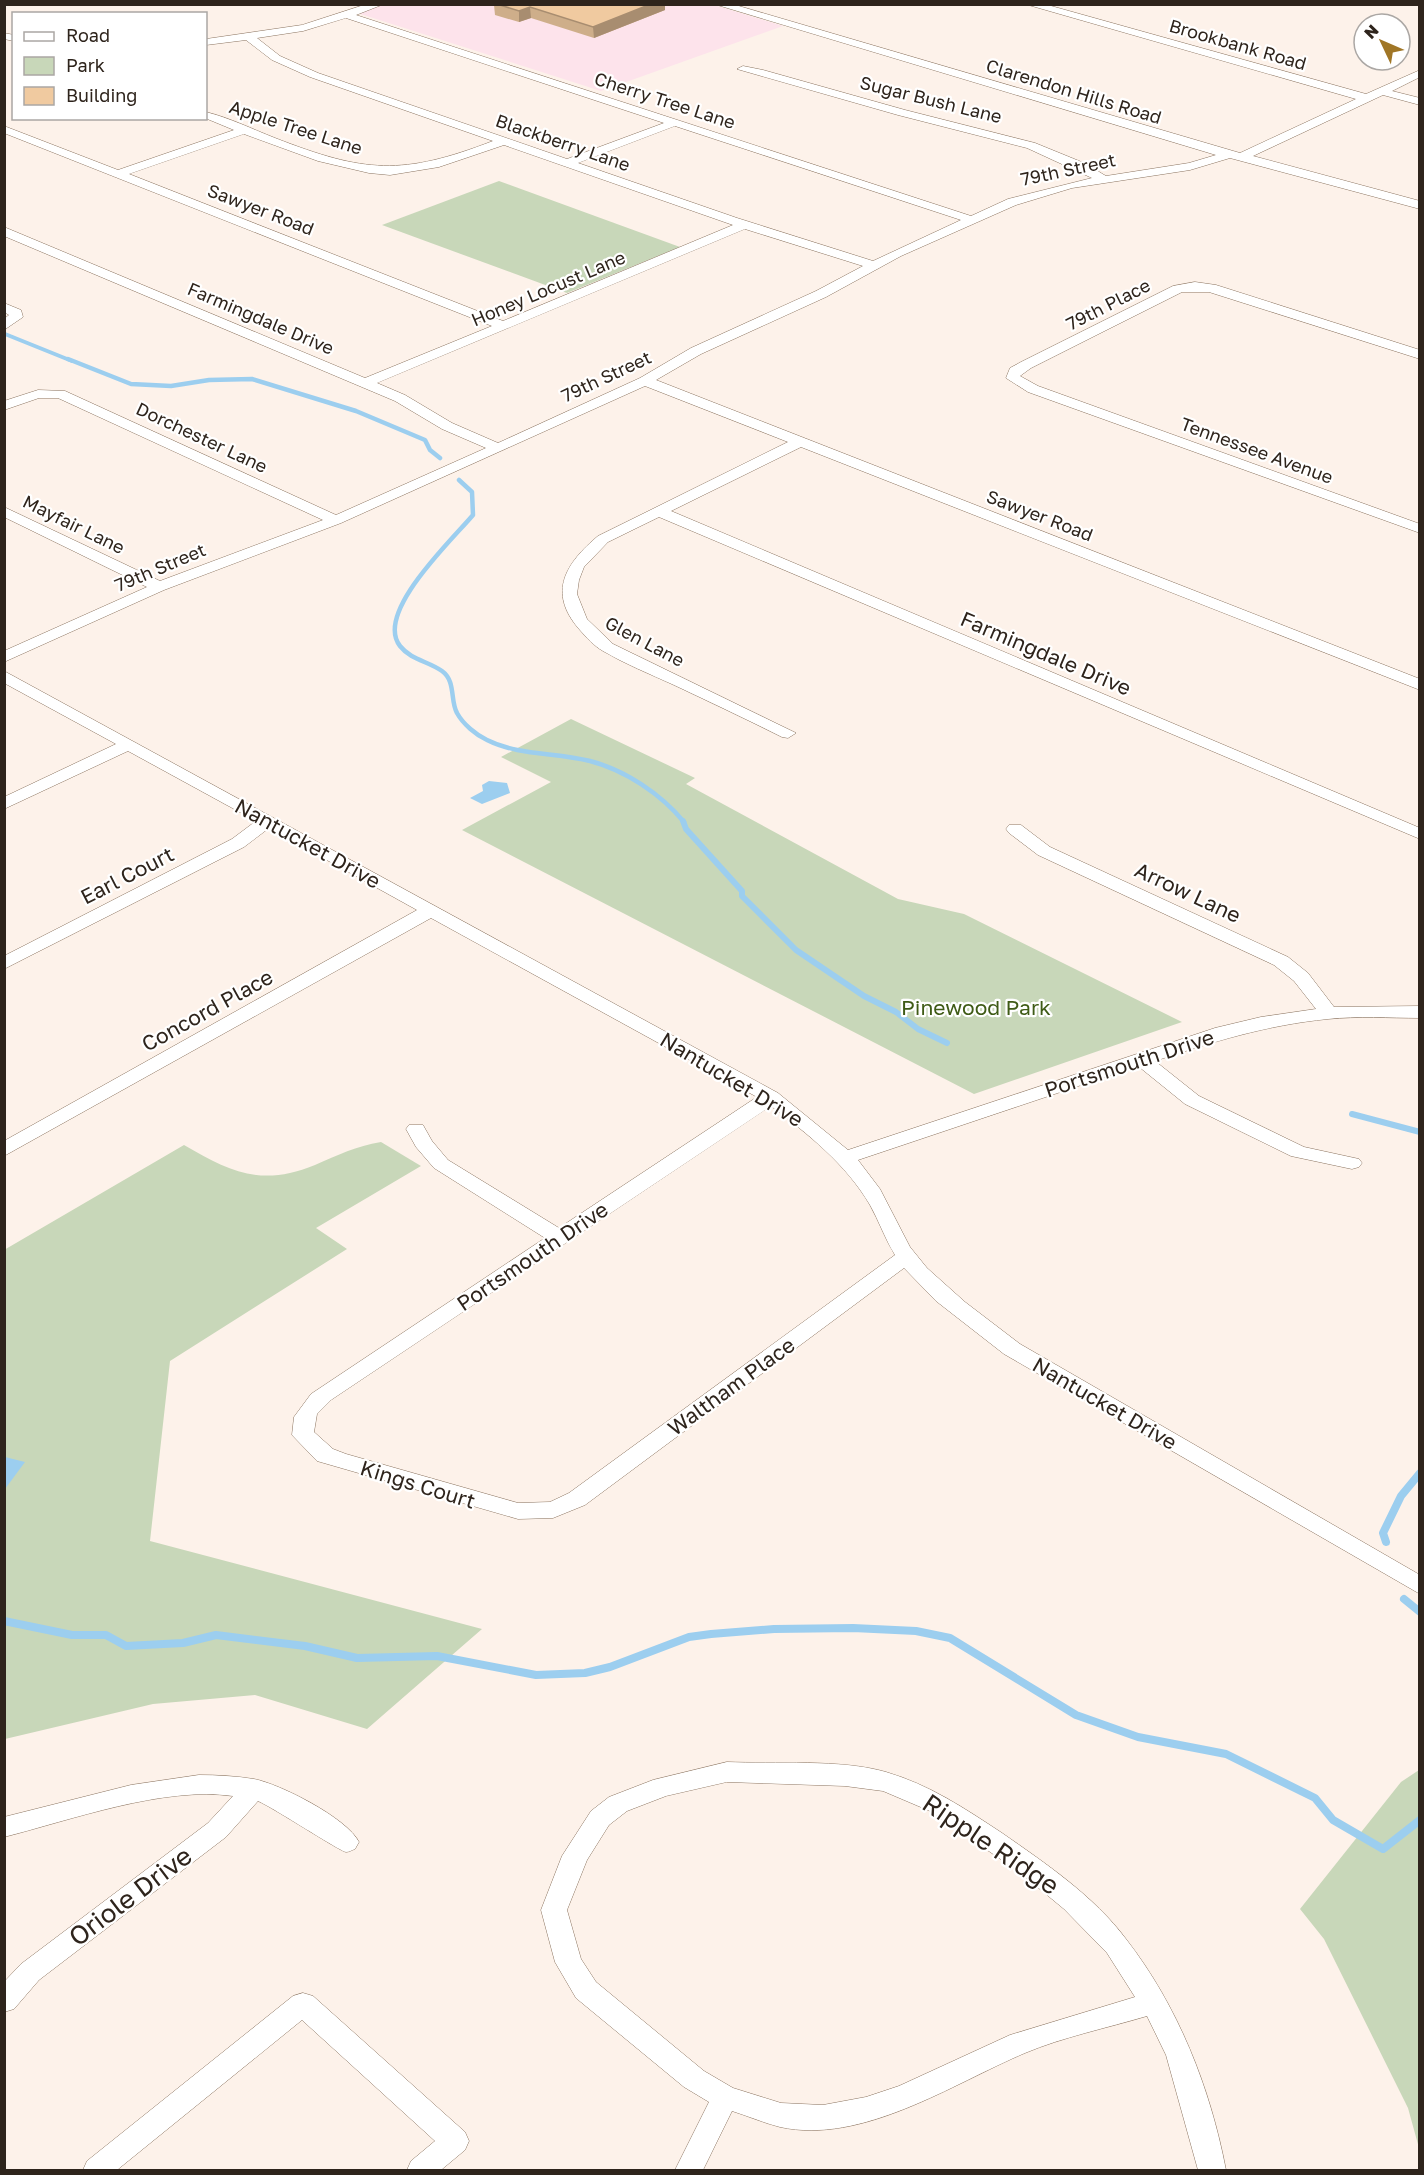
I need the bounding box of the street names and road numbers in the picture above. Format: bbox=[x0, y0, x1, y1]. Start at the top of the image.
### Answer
street label: Brookbank Road bbox=[1167, 14, 1309, 74]
street label: Clarendon Hills Road bbox=[984, 54, 1164, 128]
street label: Cherry Tree Lane bbox=[592, 67, 738, 133]
street label: Sugar Bush Lane bbox=[858, 71, 1004, 127]
street label: Apple Tree Lane bbox=[227, 95, 365, 159]
street label: Blackberry Lane bbox=[493, 109, 633, 175]
street label: 79th Street bbox=[1019, 148, 1117, 190]
street label: Sawyer Road bbox=[205, 179, 317, 239]
street label: Honey Locust Lane bbox=[468, 246, 628, 330]
street label: 79th Place bbox=[1062, 274, 1154, 334]
street label: Farmingdale Drive bbox=[185, 277, 337, 359]
street label: 79th Street bbox=[558, 346, 654, 406]
street label: Dorchester Lane bbox=[133, 397, 271, 477]
street label: Tennessee Avenue bbox=[1178, 412, 1336, 488]
street label: Sawyer Road bbox=[984, 485, 1096, 545]
street label: Mayfair Lane bbox=[19, 490, 129, 558]
street label: 79th Street bbox=[111, 538, 209, 596]
street label: Farmingdale Drive bbox=[957, 605, 1135, 701]
street label: Glen Lane bbox=[602, 611, 688, 671]
street label: Nantucket Drive bbox=[231, 792, 385, 894]
street label: Earl Court bbox=[76, 840, 178, 910]
street label: Arrow Lane bbox=[1131, 856, 1245, 928]
street label: Concord Place bbox=[137, 963, 277, 1057]
street label: Portsmouth Drive bbox=[1041, 1023, 1217, 1103]
street label: Nantucket Drive bbox=[656, 1026, 808, 1132]
street label: Portsmouth Drive bbox=[451, 1196, 613, 1316]
street label: Waltham Place bbox=[662, 1331, 800, 1441]
street label: Nantucket Drive bbox=[1028, 1351, 1182, 1455]
street label: Kings Court bbox=[357, 1454, 479, 1514]
street label: Ripple Ridge bbox=[917, 1787, 1065, 1901]
street label: Oriole Drive bbox=[62, 1840, 198, 1952]

